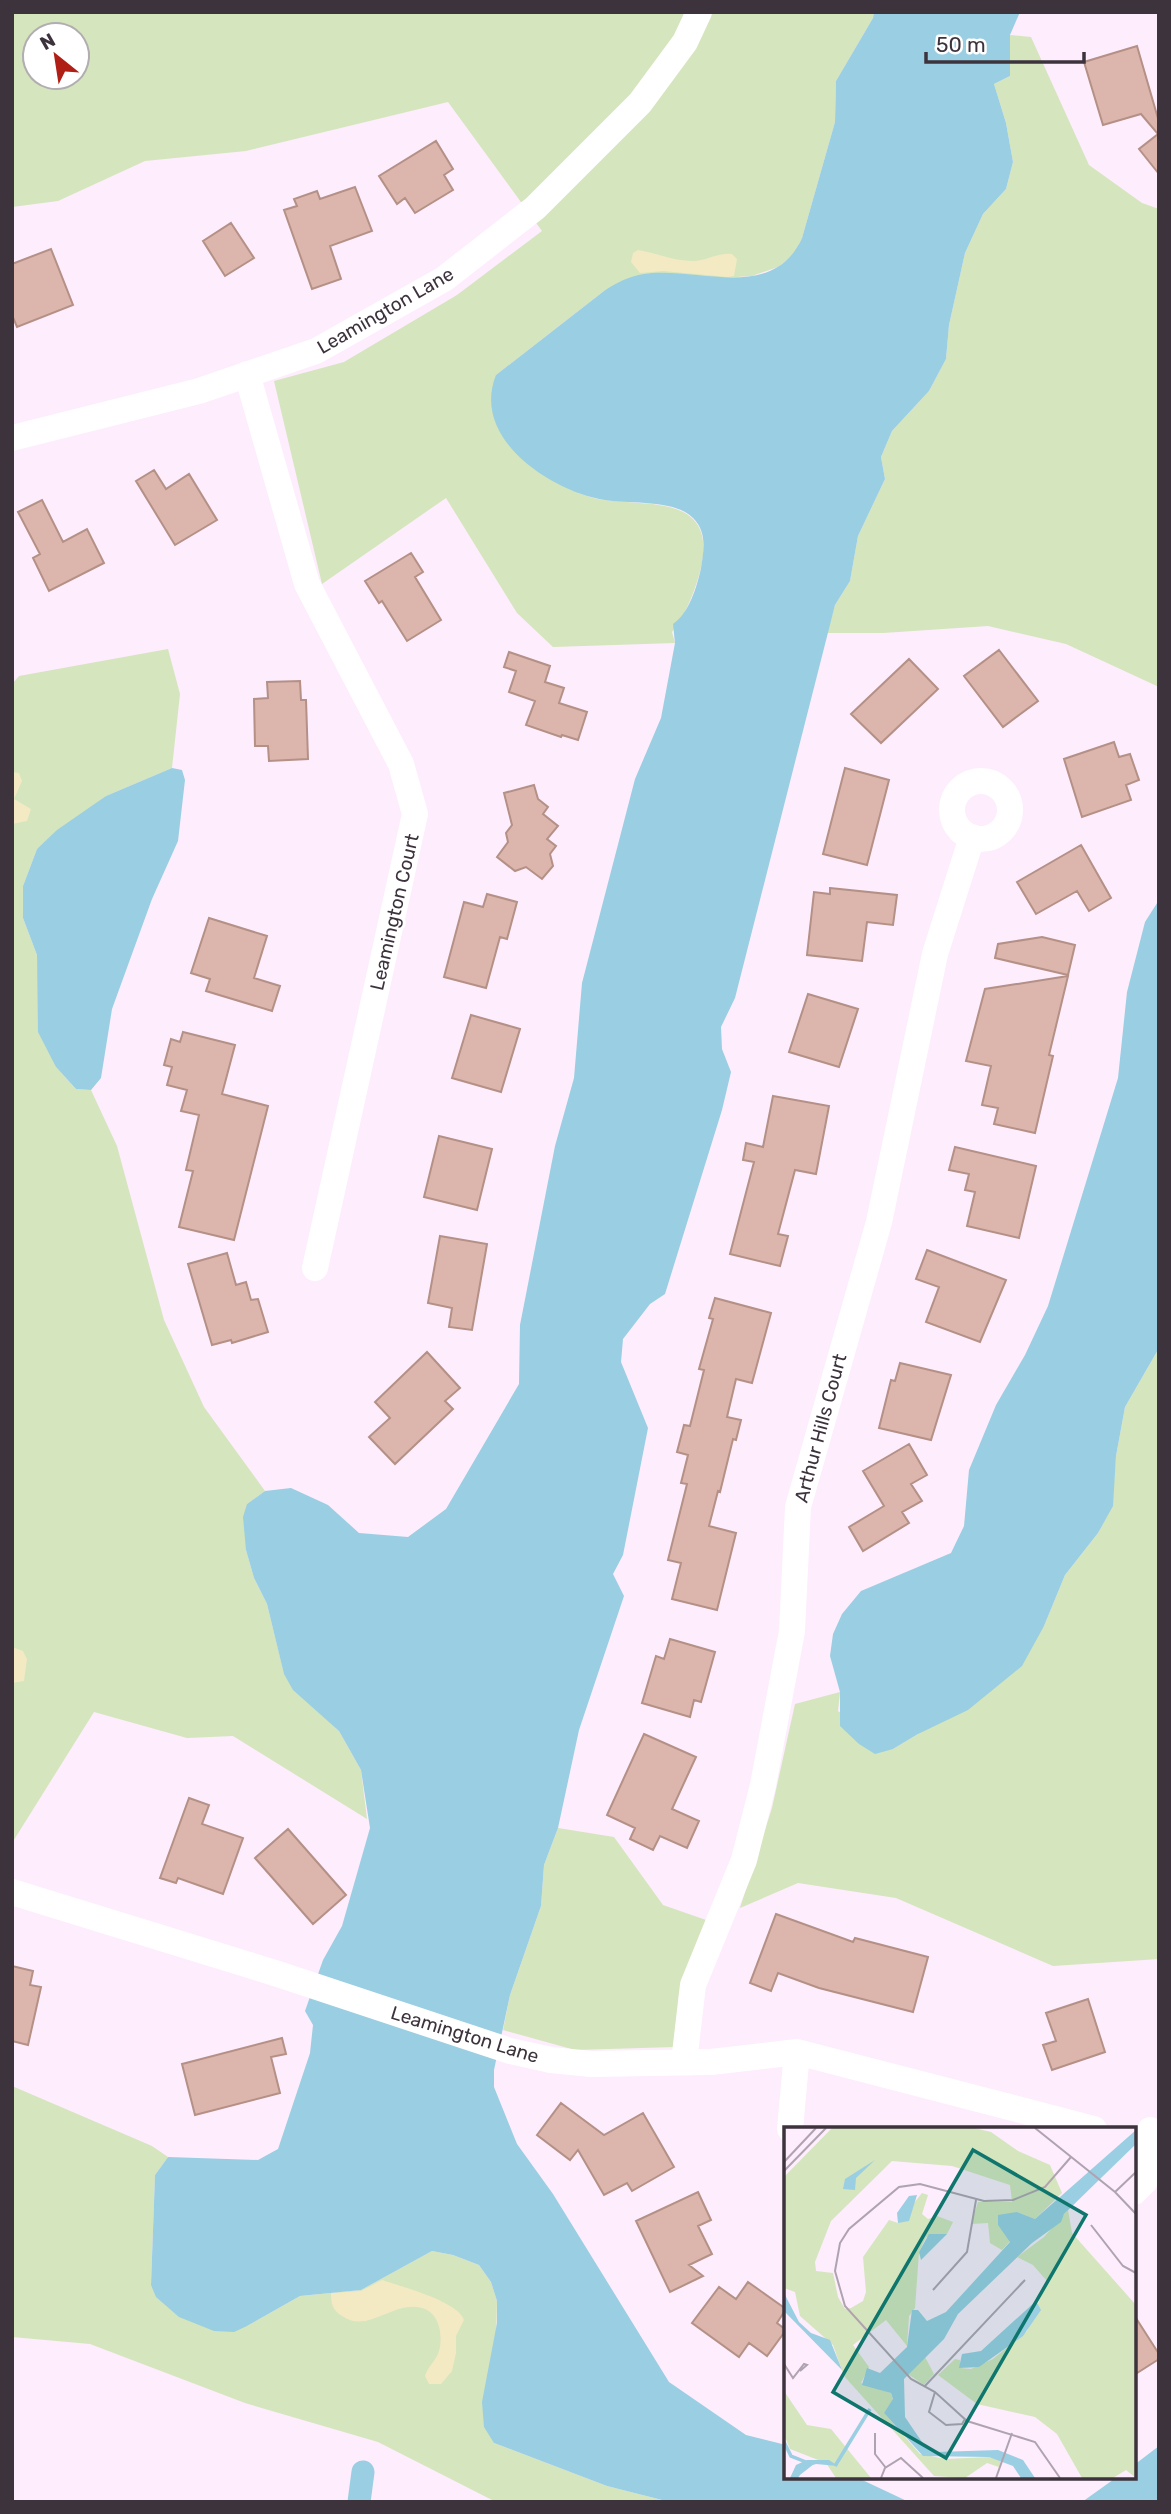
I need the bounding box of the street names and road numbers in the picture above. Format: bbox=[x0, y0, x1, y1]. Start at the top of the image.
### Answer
street label: Leamington Lane bbox=[313, 262, 458, 359]
street label: Leamington Court bbox=[365, 831, 424, 993]
street label: Arthur Hills Court bbox=[790, 1351, 852, 1505]
street label: Leamington Lane bbox=[388, 2001, 542, 2068]

